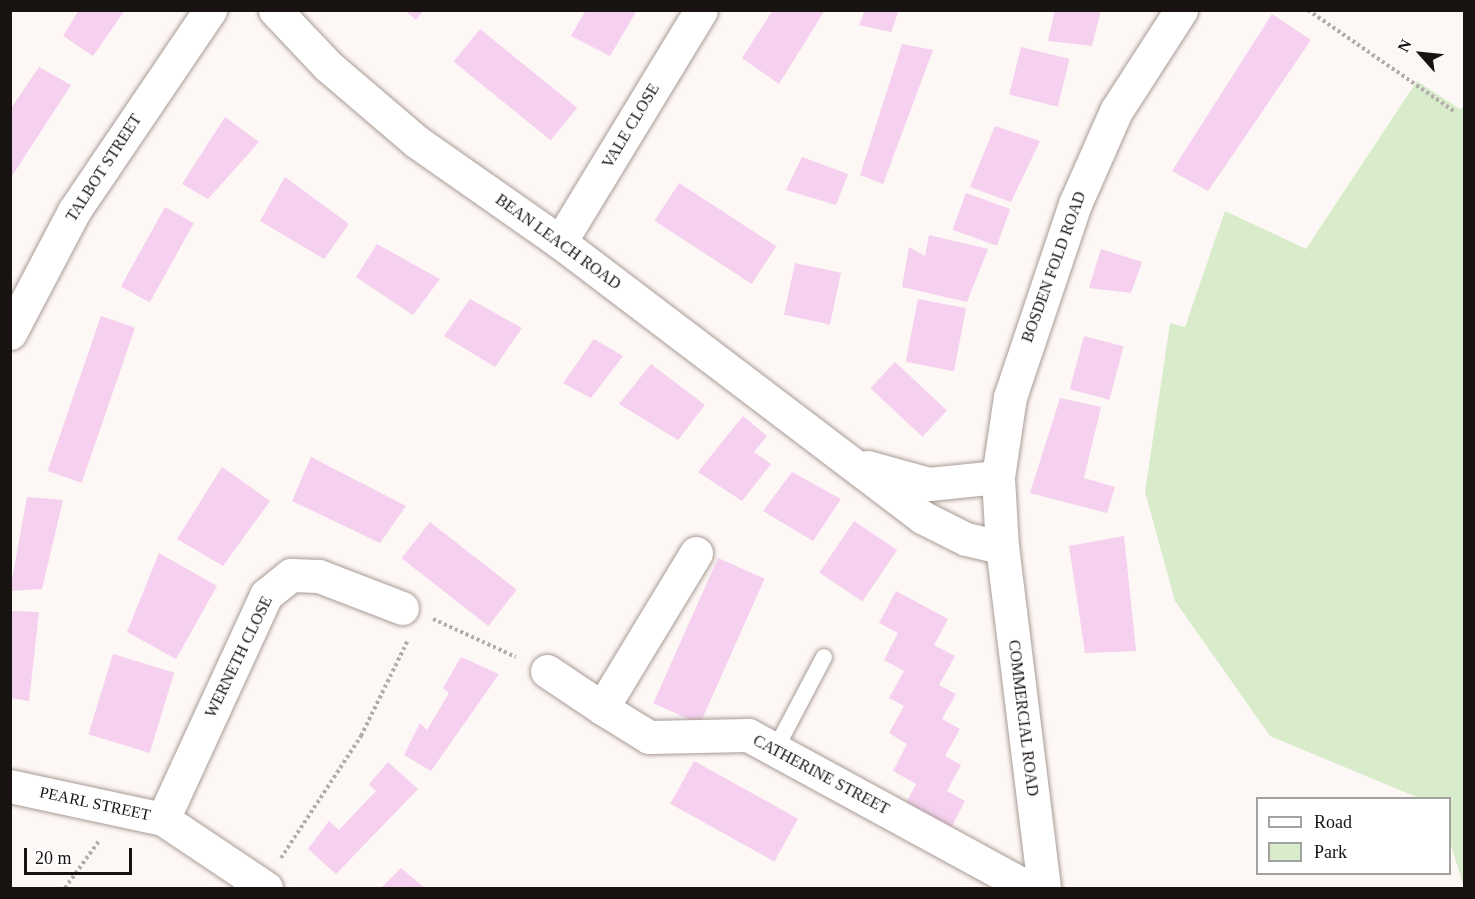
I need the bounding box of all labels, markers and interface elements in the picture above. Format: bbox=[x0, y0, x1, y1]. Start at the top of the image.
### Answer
north arrow bbox=[1391, 24, 1451, 84]
text: N bbox=[1394, 37, 1415, 55]
street label: VALE CLOSE bbox=[598, 80, 664, 172]
street label: TALBOT STREET bbox=[62, 111, 146, 225]
street label: BOSDEN FOLD ROAD bbox=[1018, 189, 1090, 345]
street label: BEAN LEACH ROAD bbox=[492, 190, 624, 294]
street label: WERNETH CLOSE bbox=[201, 593, 277, 721]
street label: COMMERCIAL ROAD bbox=[1004, 639, 1042, 797]
street label: CATHERINE STREET bbox=[750, 731, 892, 819]
street label: PEARL STREET bbox=[38, 783, 152, 825]
legend bbox=[1256, 797, 1451, 875]
text: Road bbox=[1314, 812, 1352, 832]
scale bar bbox=[27, 836, 135, 874]
text: Park bbox=[1314, 842, 1347, 862]
text: 20 m bbox=[35, 848, 72, 868]

